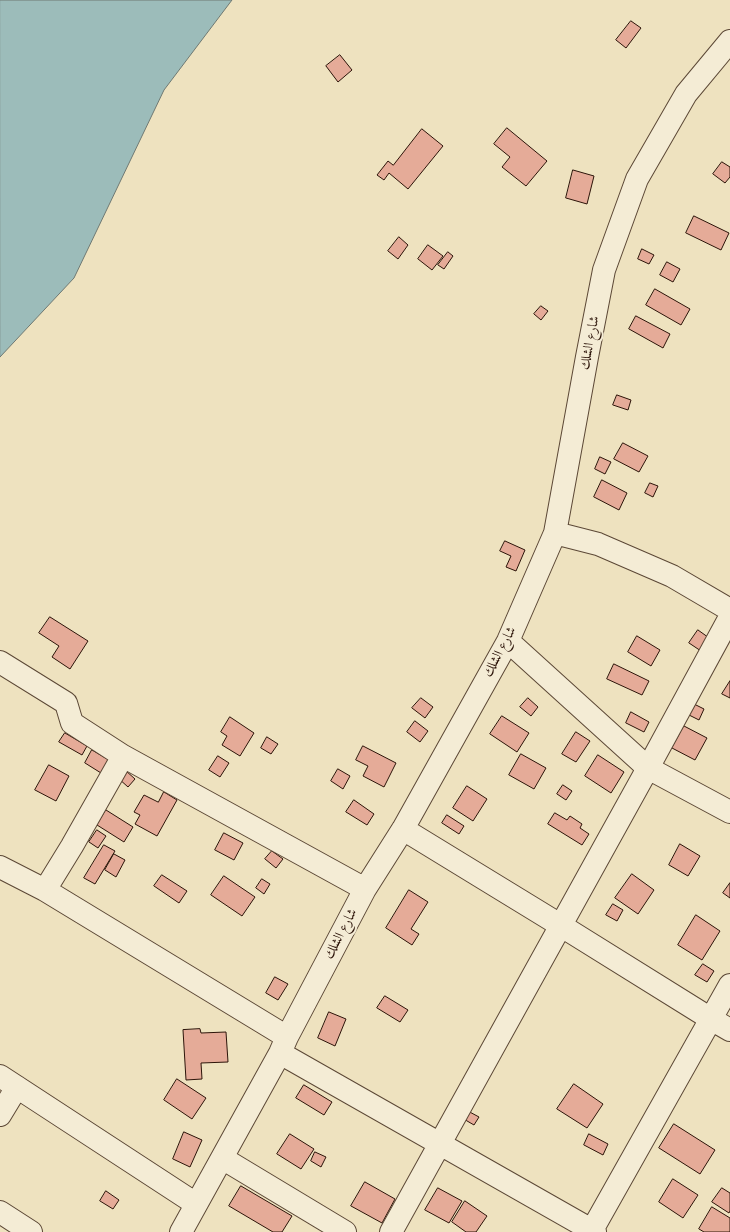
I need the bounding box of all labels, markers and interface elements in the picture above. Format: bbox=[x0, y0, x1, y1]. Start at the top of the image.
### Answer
street label: شارع الشلك bbox=[577, 314, 603, 372]
street label: شارع الشلك bbox=[480, 624, 520, 680]
street label: شارع الشلك bbox=[321, 906, 361, 962]

